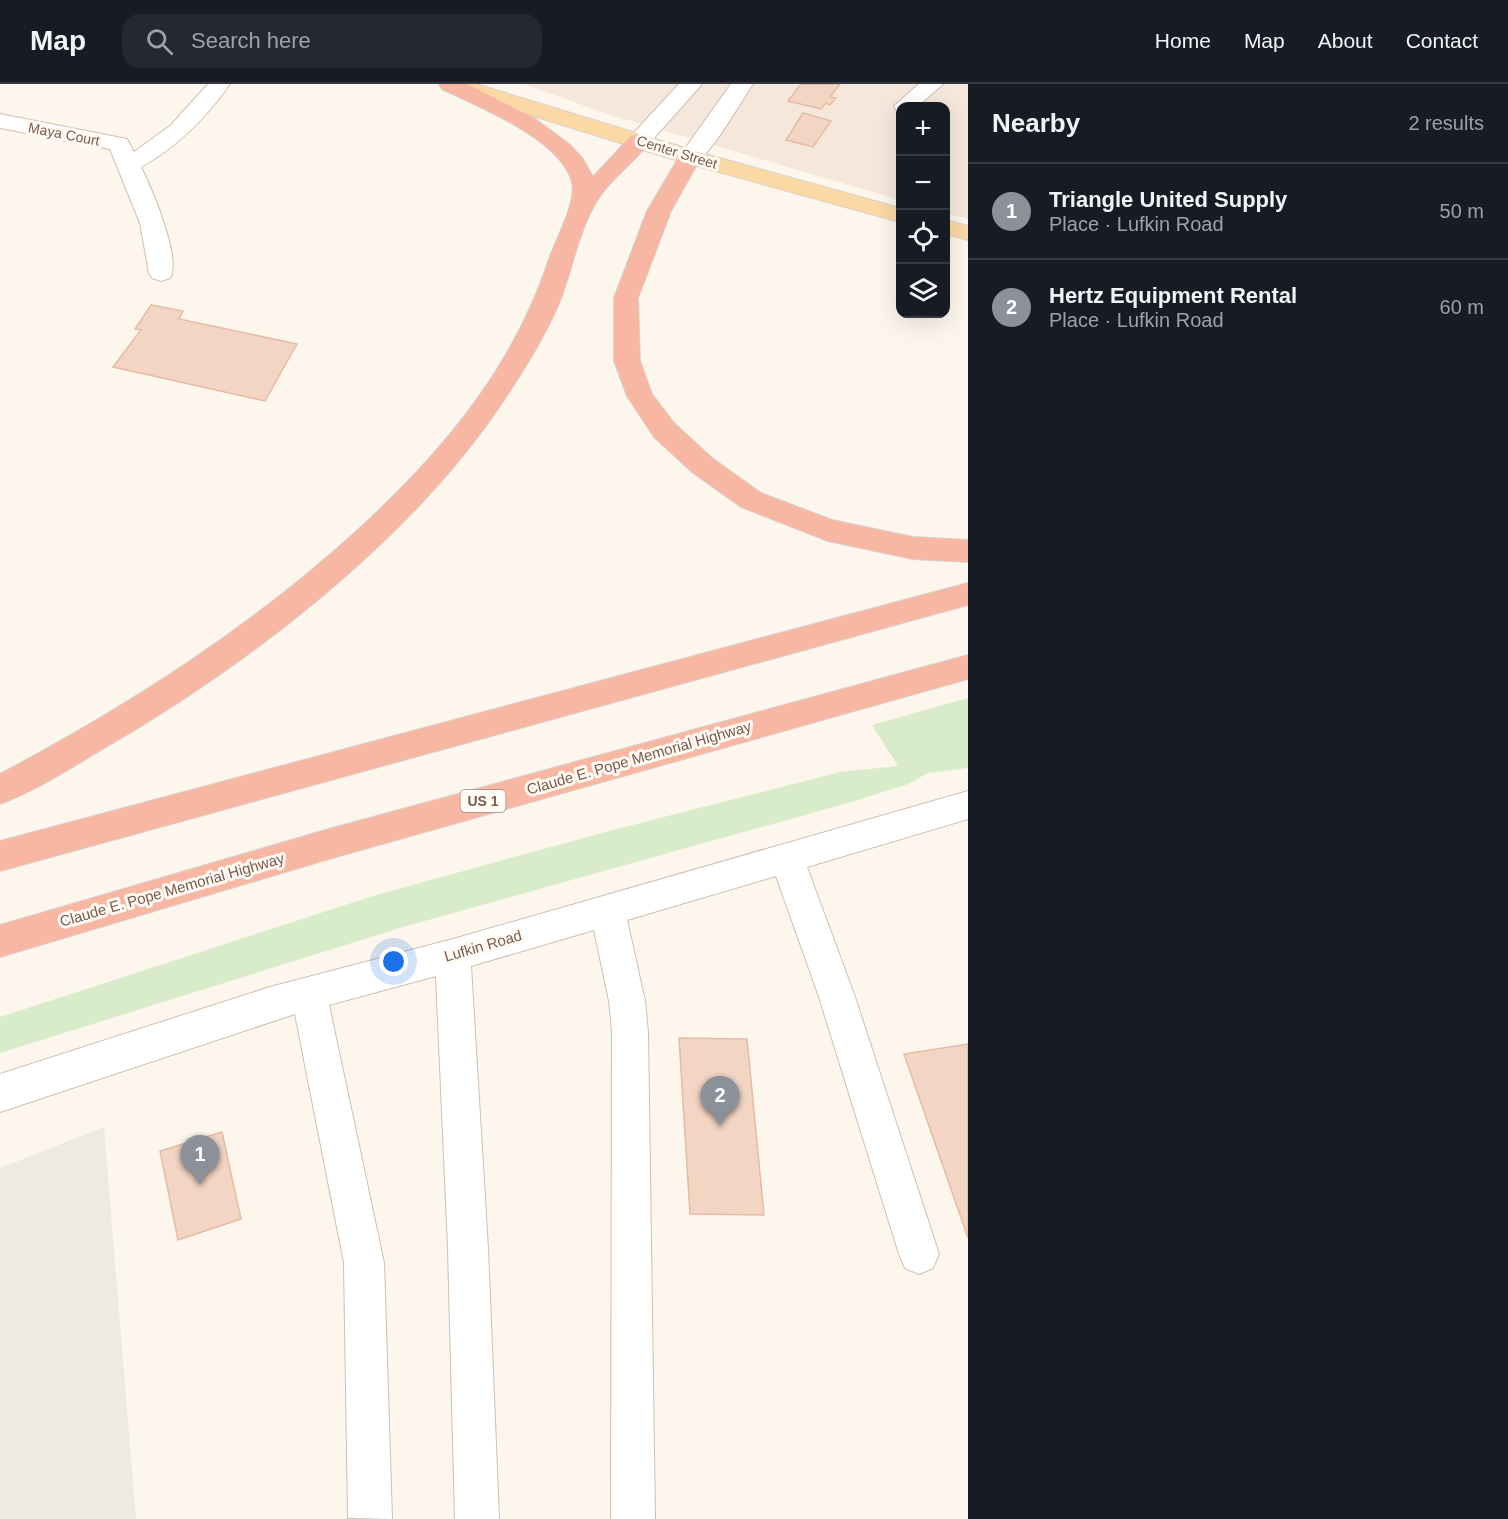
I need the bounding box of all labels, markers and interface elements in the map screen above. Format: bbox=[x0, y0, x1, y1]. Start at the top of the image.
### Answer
search box bbox=[122, 14, 542, 68]
text: Map bbox=[30, 25, 86, 56]
icon: search bbox=[143, 25, 176, 58]
text: Search here bbox=[191, 28, 311, 53]
text: Home bbox=[1155, 29, 1211, 52]
text: Map bbox=[1244, 29, 1285, 52]
text: About bbox=[1318, 29, 1373, 52]
text: Contact bbox=[1406, 29, 1478, 52]
map controls bbox=[896, 102, 950, 318]
button: + bbox=[896, 102, 950, 156]
text: Nearby bbox=[992, 108, 1080, 138]
text: 2 results bbox=[1408, 112, 1484, 134]
street label: Maya Court bbox=[27, 119, 101, 149]
street label: Center Street bbox=[635, 132, 719, 172]
button: − bbox=[896, 156, 950, 210]
text: Triangle United Supply bbox=[1049, 187, 1287, 212]
text: 1 bbox=[1006, 200, 1017, 222]
text: 50 m bbox=[1440, 200, 1484, 222]
button: locate bbox=[896, 210, 950, 264]
text: Place · Lufkin Road bbox=[1049, 213, 1224, 235]
button: layers bbox=[896, 264, 950, 318]
text: Hertz Equipment Rental bbox=[1049, 283, 1297, 308]
text: 2 bbox=[1006, 296, 1017, 318]
text: 60 m bbox=[1440, 296, 1484, 318]
text: Place · Lufkin Road bbox=[1049, 309, 1224, 331]
street label: Claude E. Pope Memorial Highway bbox=[525, 717, 753, 798]
road number: US 1 bbox=[460, 790, 506, 812]
street label: Claude E. Pope Memorial Highway bbox=[58, 849, 286, 930]
street label: Lufkin Road bbox=[442, 926, 524, 965]
your location bbox=[379, 947, 408, 976]
pin: 2 bbox=[700, 1076, 740, 1126]
pin: 1 bbox=[180, 1136, 220, 1185]

